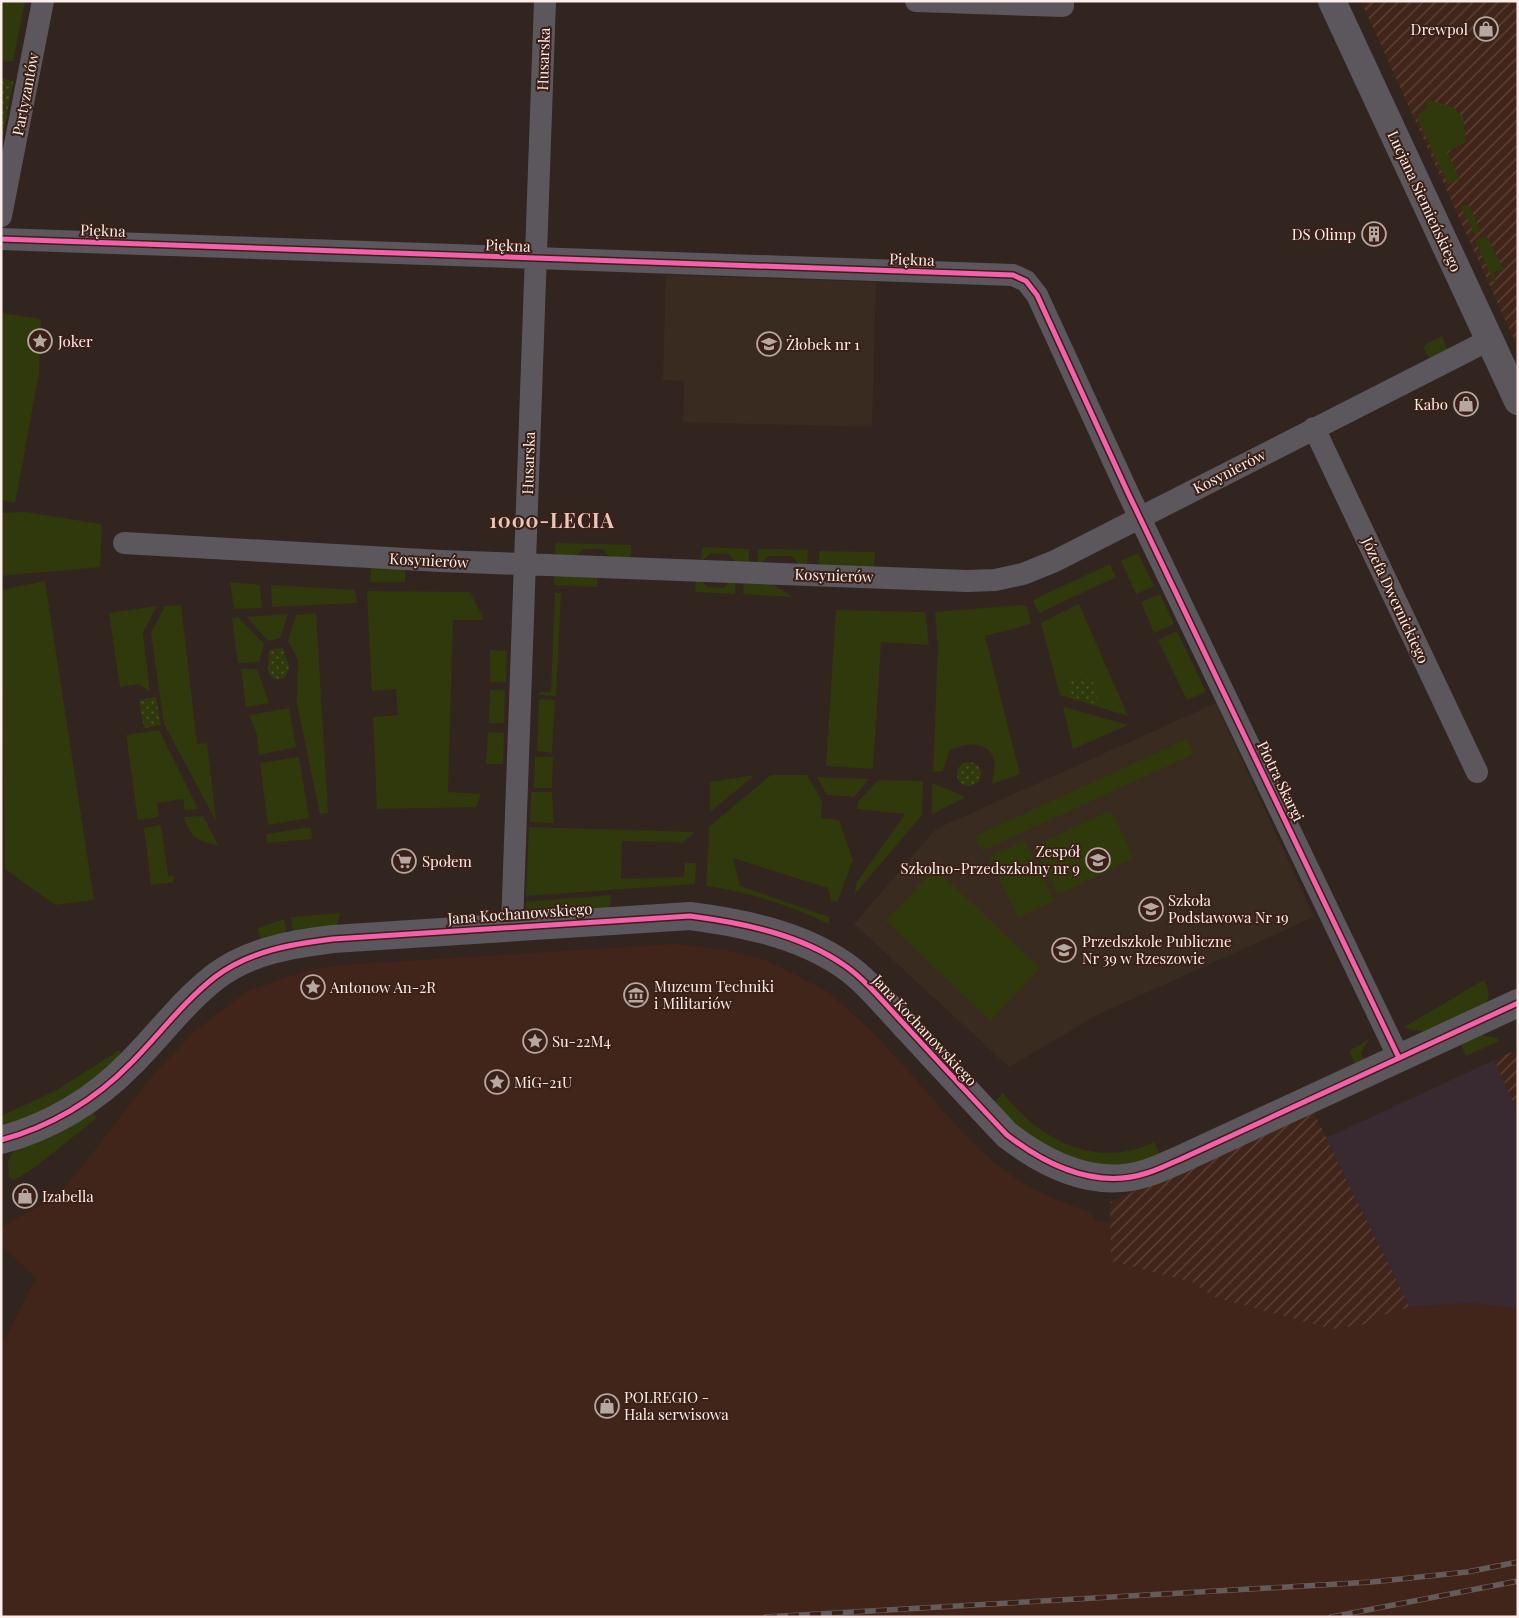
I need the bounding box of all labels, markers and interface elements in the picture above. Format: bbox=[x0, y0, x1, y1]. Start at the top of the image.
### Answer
shop icon: Drewpol bbox=[1473, 16, 1499, 42]
place label: Drewpol bbox=[1411, 19, 1468, 39]
street label: Husarska bbox=[532, 27, 554, 91]
street label: Partyzantów bbox=[7, 50, 43, 137]
street label: Lucjana Siemieńskiego bbox=[1383, 127, 1467, 275]
street label: Piękna bbox=[80, 219, 127, 241]
building icon: DS Olimp bbox=[1361, 221, 1387, 247]
place label: DS Olimp bbox=[1292, 224, 1356, 244]
street label: Piękna bbox=[485, 234, 532, 256]
street label: Piękna bbox=[889, 248, 936, 270]
place icon: Joker bbox=[27, 328, 53, 354]
place label: Joker bbox=[57, 331, 93, 351]
school or university icon: Żłobek nr 1 bbox=[756, 331, 782, 357]
place label: Żłobek nr 1 bbox=[786, 334, 860, 354]
shop icon: Kabo bbox=[1453, 391, 1479, 417]
place label: Kabo bbox=[1414, 394, 1448, 414]
street label: Husarska bbox=[517, 431, 539, 495]
street label: Kosynierów bbox=[1189, 444, 1269, 498]
district label: 1000-LECIA bbox=[489, 506, 615, 533]
street label: Józefa Dwernickiego bbox=[1358, 533, 1434, 666]
street label: Kosynierów bbox=[389, 548, 470, 572]
street label: Kosynierów bbox=[794, 564, 874, 586]
street label: Piotra Skargi bbox=[1253, 737, 1309, 825]
place label: Zespół Szkolno-Przedszkolny nr 9 bbox=[901, 841, 1081, 878]
school or university icon: Zespół Szkolno-Przedszkolny nr 9 bbox=[1085, 847, 1111, 873]
supermarket icon: Społem bbox=[391, 848, 417, 874]
place label: Społem bbox=[422, 851, 473, 871]
place label: Szkoła Podstawowa Nr 19 bbox=[1168, 890, 1289, 927]
school or university icon: Szkoła Podstawowa Nr 19 bbox=[1138, 896, 1164, 922]
street label: Jana Kochanowskiego bbox=[446, 898, 593, 928]
place label: Przedszkole Publiczne Nr 39 w Rzeszowie bbox=[1082, 931, 1232, 968]
school or university icon: Przedszkole Publiczne Nr 39 w Rzeszowie bbox=[1051, 937, 1077, 963]
street label: Jana Kochanowskiego bbox=[868, 969, 982, 1090]
place icon: Antonow An-2R bbox=[300, 974, 326, 1000]
place label: Muzeum Techniki i Militariów bbox=[654, 976, 775, 1013]
place label: Antonow An-2R bbox=[329, 977, 436, 997]
museum icon: Muzeum Techniki i Militariów bbox=[623, 982, 649, 1008]
place icon: Su-22M4 bbox=[522, 1028, 548, 1054]
place label: Su-22M4 bbox=[552, 1031, 611, 1051]
place icon: MiG-21U bbox=[484, 1069, 510, 1095]
place label: MiG-21U bbox=[514, 1072, 572, 1092]
shop icon: Izabella bbox=[12, 1183, 38, 1209]
place label: Izabella bbox=[42, 1186, 94, 1206]
place label: POLREGIO - Hala serwisowa bbox=[624, 1387, 729, 1424]
shop icon: POLREGIO - Hala serwisowa bbox=[594, 1393, 620, 1419]

